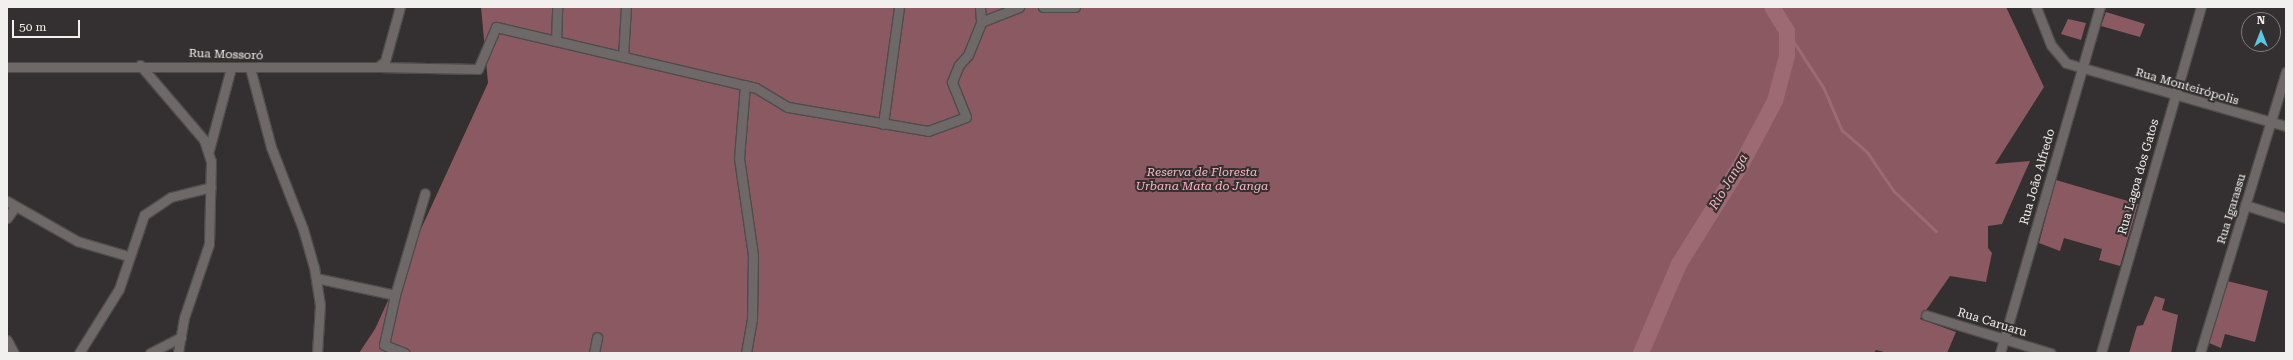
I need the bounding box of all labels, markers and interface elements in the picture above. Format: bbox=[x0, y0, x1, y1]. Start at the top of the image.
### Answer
scale bar bbox=[14, 12, 82, 38]
north arrow bbox=[2241, 12, 2281, 52]
text: N bbox=[2257, 14, 2265, 27]
text: 50 m bbox=[19, 20, 46, 34]
street label: Rua Mossoró bbox=[188, 47, 264, 63]
street label: Rua Monteirópolis bbox=[2134, 65, 2240, 109]
street label: Rua Lagoa dos Gatos bbox=[2116, 118, 2162, 236]
street label: Rua João Alfredo bbox=[2017, 127, 2059, 227]
water label: Rio Janga bbox=[1706, 151, 1752, 213]
park label: Reserva de Floresta Urbana Mata do Janga bbox=[1136, 166, 1268, 194]
street label: Rua Igarassu bbox=[2214, 172, 2250, 246]
street label: Rua Caruaru bbox=[1956, 306, 2028, 340]

